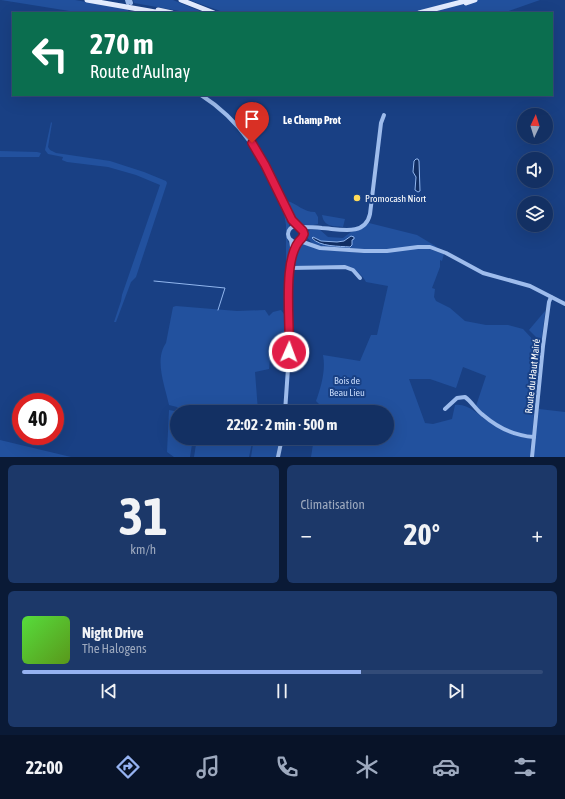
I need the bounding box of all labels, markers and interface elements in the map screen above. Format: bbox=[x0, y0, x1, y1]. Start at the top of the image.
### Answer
icon: left bbox=[24, 28, 76, 80]
text: 270 m bbox=[90, 28, 153, 60]
text: Route d'Aulnay bbox=[90, 61, 190, 82]
pin bbox=[235, 102, 269, 143]
icon: arrive bbox=[241, 108, 263, 130]
north arrow bbox=[517, 108, 553, 144]
map controls bbox=[517, 108, 553, 232]
district label: Le Champ Prot bbox=[283, 114, 342, 126]
button: sound bbox=[517, 152, 553, 188]
marker: Promocash Niort bbox=[352, 193, 362, 203]
place label: Promocash Niort bbox=[365, 193, 426, 204]
button: layers bbox=[517, 196, 553, 232]
position arrow bbox=[268, 331, 310, 373]
street label: Route du Haut Mairé bbox=[523, 338, 542, 414]
park label: Bois de Beau Lieu bbox=[329, 375, 365, 398]
speed limit sign: 40 bbox=[12, 393, 64, 445]
text: 22:02 · 2 min · 500 m bbox=[227, 416, 337, 433]
text: 31 bbox=[119, 486, 168, 546]
text: Climatisation bbox=[301, 497, 365, 512]
text: 20° bbox=[404, 517, 440, 551]
text: − bbox=[301, 521, 312, 547]
text: + bbox=[532, 521, 543, 547]
text: km/h bbox=[130, 542, 156, 557]
text: Night Drive bbox=[82, 624, 144, 641]
text: The Halogens bbox=[82, 641, 147, 656]
icon: previous bbox=[98, 680, 120, 702]
icon: pause bbox=[271, 680, 293, 702]
icon: next bbox=[445, 680, 467, 702]
icon: directions bbox=[114, 753, 142, 781]
icon: music bbox=[194, 753, 222, 781]
icon: phone bbox=[273, 753, 301, 781]
icon: climate bbox=[353, 753, 381, 781]
icon: car bbox=[432, 753, 460, 781]
icon: filters bbox=[511, 753, 539, 781]
text: 22:00 bbox=[26, 757, 63, 778]

